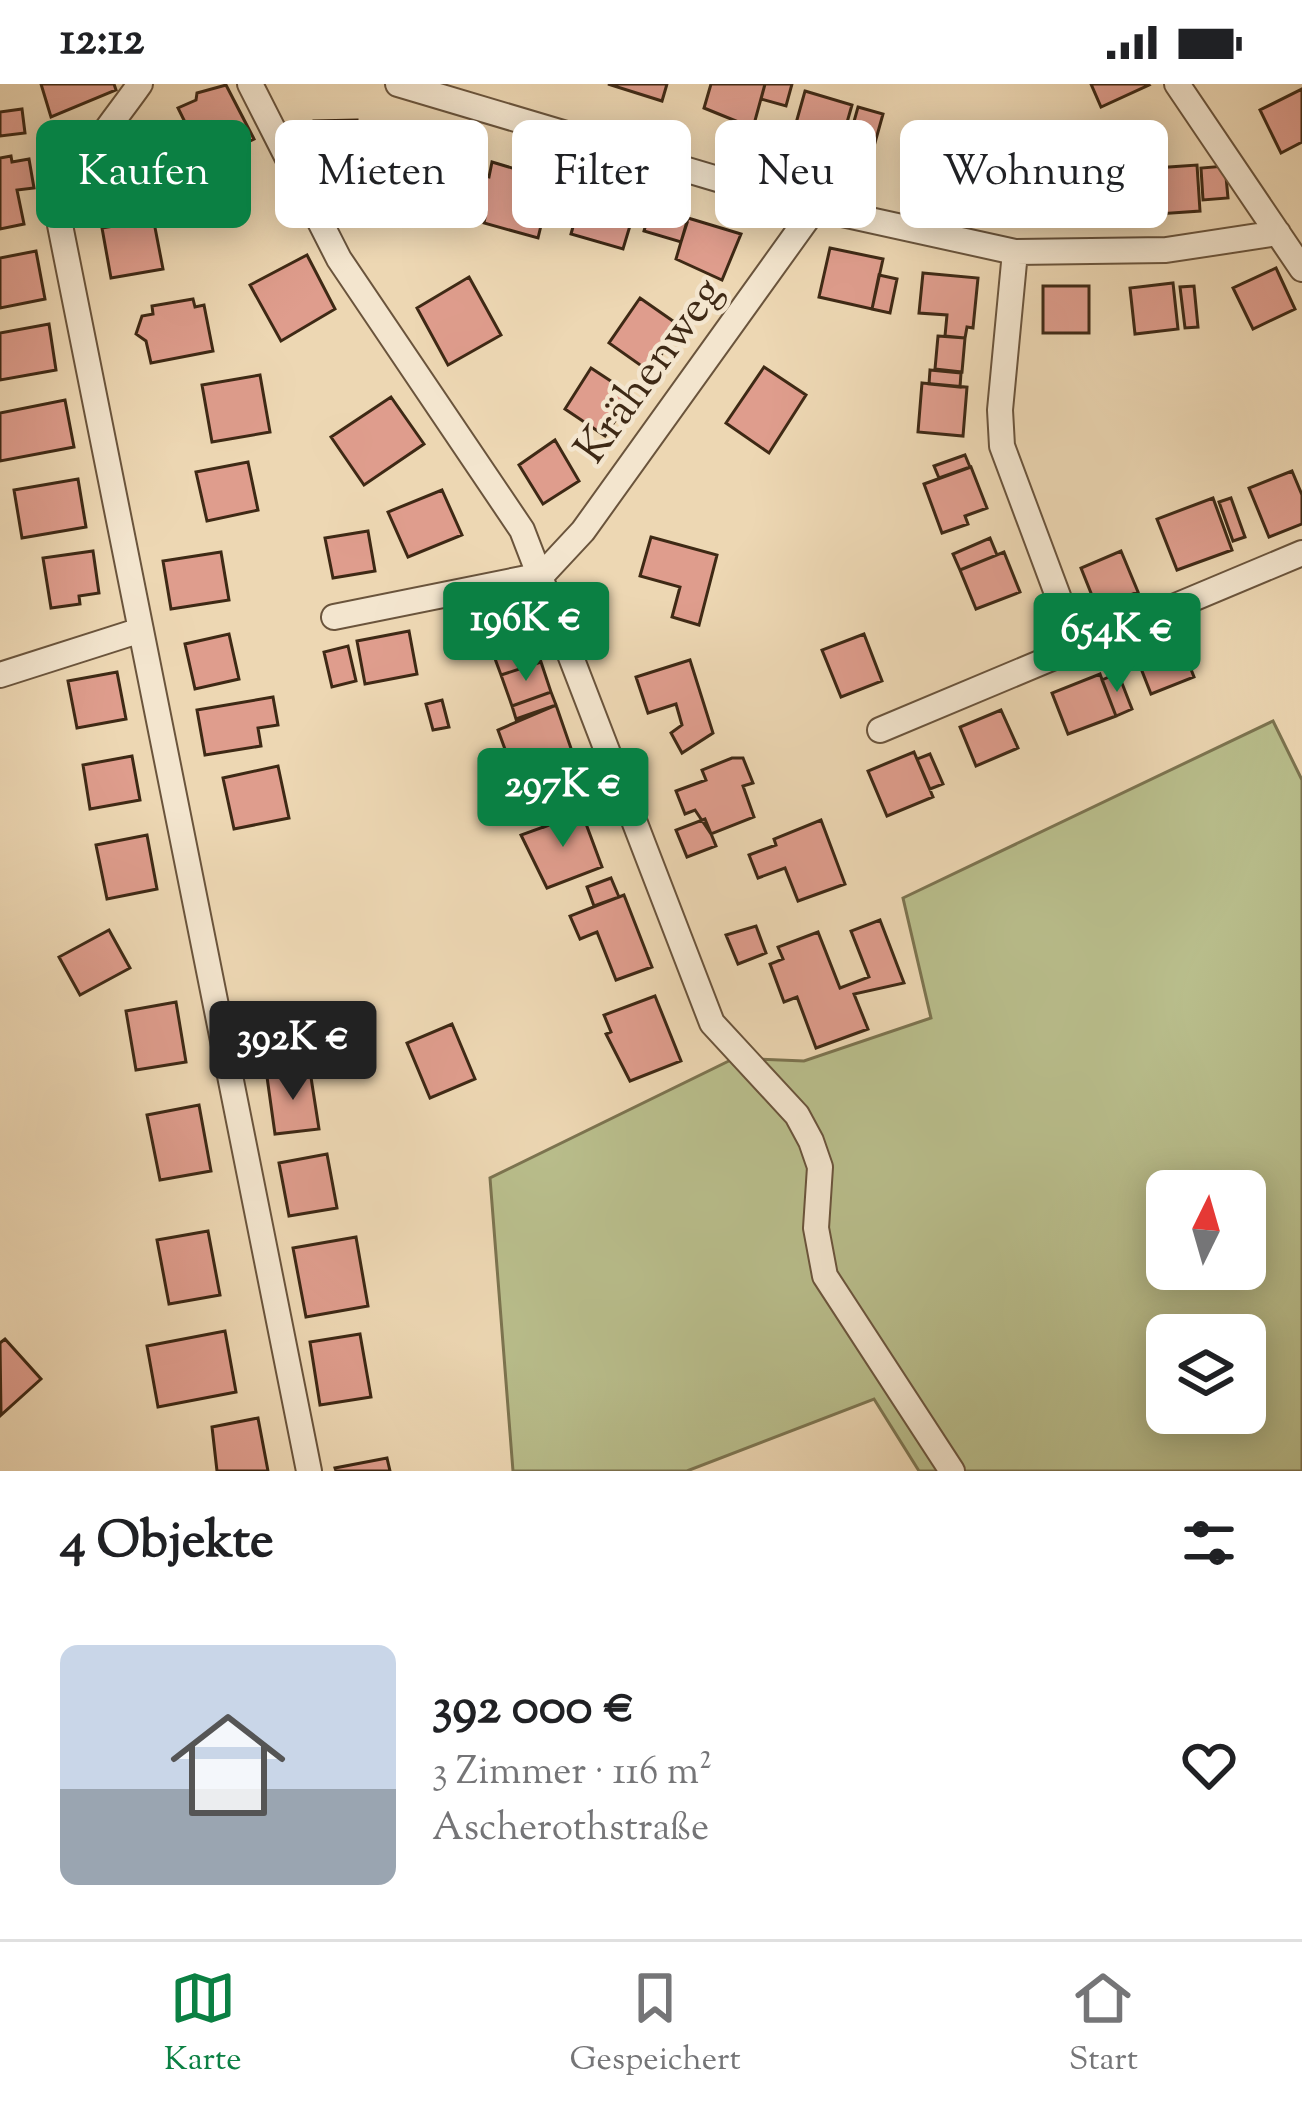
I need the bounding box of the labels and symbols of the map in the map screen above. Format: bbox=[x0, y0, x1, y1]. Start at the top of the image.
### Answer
street label: Krähenweg bbox=[561, 265, 741, 479]
pin: 196K € bbox=[428, 582, 624, 684]
pin: 654K € bbox=[1019, 593, 1215, 695]
pin: 297K € bbox=[465, 748, 661, 850]
pin: 392K € bbox=[195, 1001, 391, 1103]
north arrow bbox=[1146, 1170, 1266, 1290]

